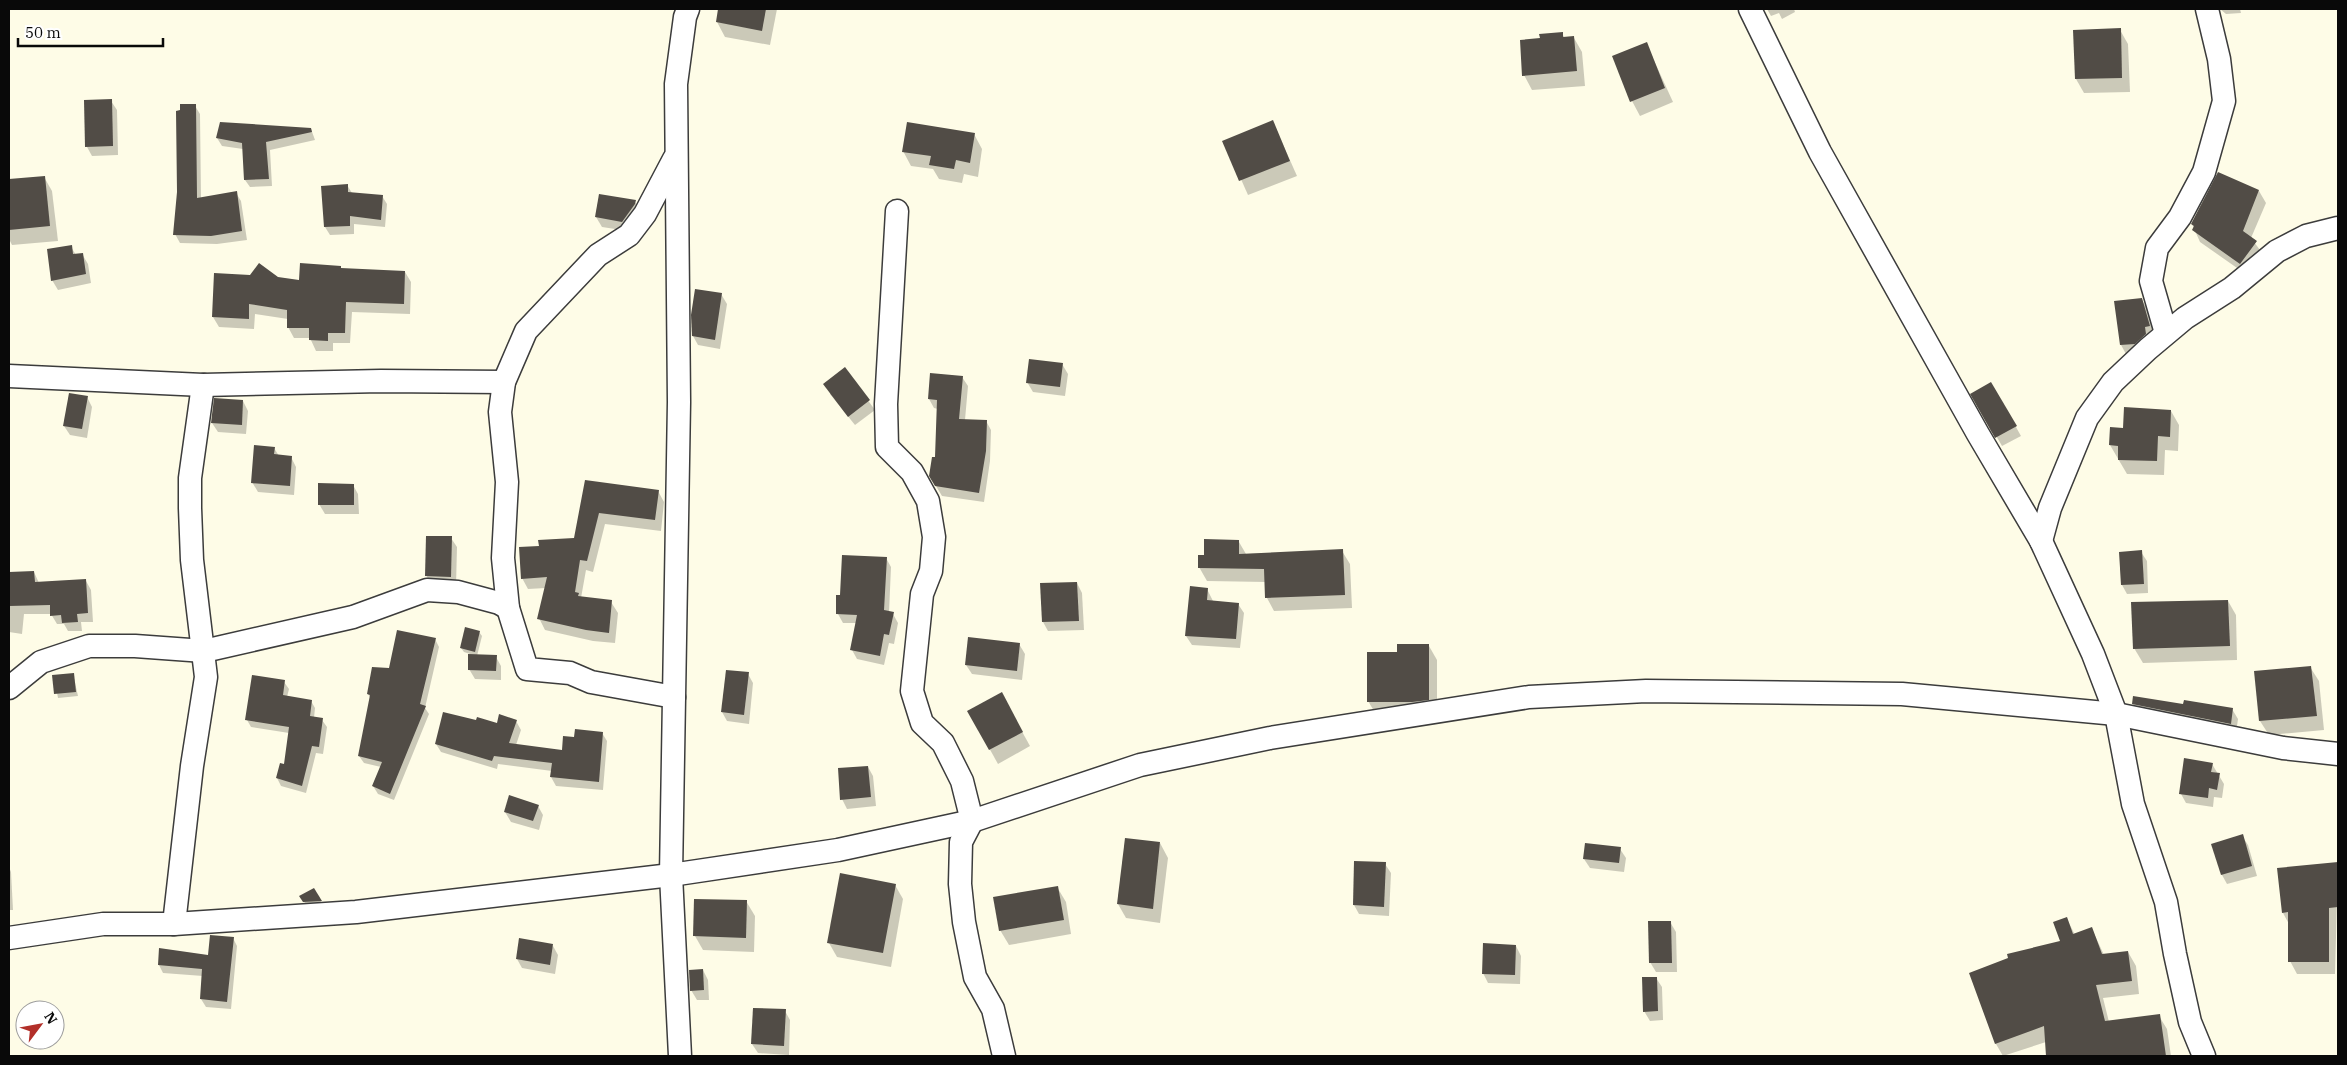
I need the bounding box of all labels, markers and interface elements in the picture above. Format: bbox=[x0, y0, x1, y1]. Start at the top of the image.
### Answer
scale bar bbox=[18, 15, 162, 47]
text: 50 m bbox=[25, 23, 61, 42]
north arrow bbox=[15, 1000, 65, 1050]
text: N bbox=[40, 1009, 62, 1028]

